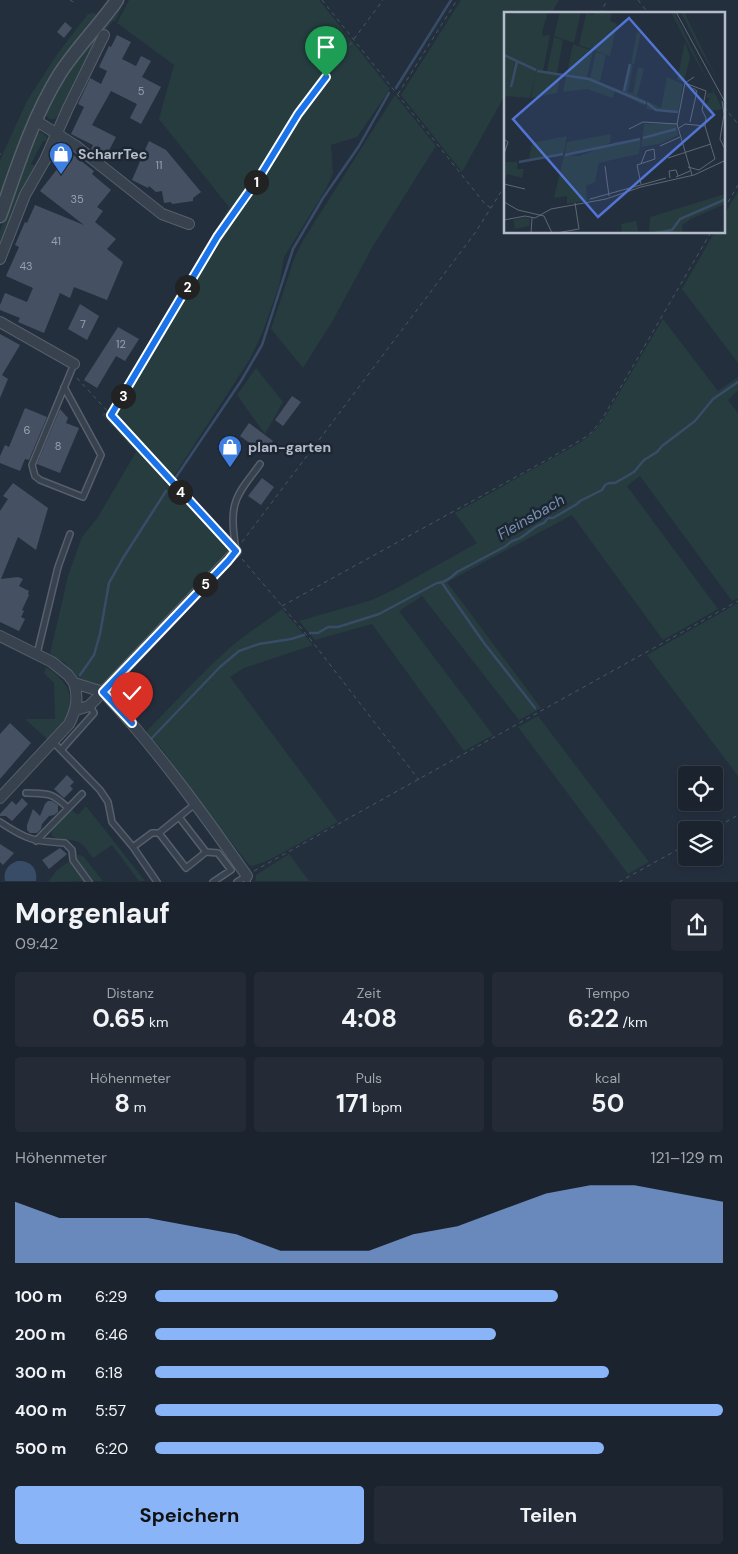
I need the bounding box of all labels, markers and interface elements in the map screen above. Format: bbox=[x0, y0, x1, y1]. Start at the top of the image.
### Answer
inset map bbox=[504, 12, 726, 234]
pin bbox=[305, 26, 347, 77]
icon: arrive bbox=[312, 33, 340, 61]
house number: 5 bbox=[138, 84, 145, 98]
shop icon: ScharrTec bbox=[48, 141, 74, 175]
place label: ScharrTec bbox=[78, 145, 147, 163]
house number: 11 bbox=[156, 158, 162, 172]
pin: 1 bbox=[244, 170, 268, 194]
text: 1 bbox=[254, 173, 259, 191]
house number: 35 bbox=[70, 192, 84, 206]
house number: 41 bbox=[51, 234, 61, 248]
house number: 43 bbox=[19, 259, 33, 273]
pin: 2 bbox=[174, 274, 200, 300]
text: 2 bbox=[183, 278, 192, 296]
house number: 7 bbox=[80, 317, 86, 331]
house number: 12 bbox=[116, 337, 126, 351]
pin: 3 bbox=[110, 384, 136, 408]
text: 3 bbox=[119, 387, 128, 405]
house number: 6 bbox=[24, 423, 31, 437]
shop icon: plan-garten bbox=[217, 434, 243, 468]
place label: plan-garten bbox=[248, 438, 331, 456]
house number: 8 bbox=[55, 439, 61, 453]
pin: 4 bbox=[168, 480, 192, 504]
text: 4 bbox=[176, 483, 185, 501]
water label: Fleinsbach bbox=[494, 490, 569, 544]
pin: 5 bbox=[192, 572, 218, 596]
text: 5 bbox=[201, 575, 210, 593]
pin bbox=[111, 672, 153, 723]
icon: check bbox=[118, 679, 146, 707]
map controls bbox=[678, 766, 723, 866]
button: locate bbox=[678, 766, 723, 811]
button: layers bbox=[678, 821, 723, 866]
text: Morgenlauf bbox=[15, 895, 170, 932]
button: share bbox=[671, 899, 723, 951]
text: 09:42 bbox=[15, 933, 58, 954]
text: Distanz bbox=[107, 984, 154, 1002]
text: Zeit bbox=[357, 984, 381, 1002]
text: Tempo bbox=[586, 984, 630, 1002]
text: 0.65 bbox=[92, 1002, 145, 1035]
text: 4:08 bbox=[341, 1002, 397, 1035]
text: 6:22 bbox=[568, 1002, 619, 1035]
text: km bbox=[145, 1013, 168, 1031]
text: /km bbox=[619, 1013, 648, 1031]
text: Höhenmeter bbox=[90, 1069, 171, 1087]
text: Puls bbox=[356, 1069, 382, 1087]
text: kcal bbox=[595, 1069, 620, 1087]
text: 8 bbox=[114, 1087, 130, 1120]
text: 171 bbox=[336, 1087, 368, 1120]
text: 50 bbox=[591, 1087, 624, 1120]
text: m bbox=[130, 1098, 146, 1116]
text: bpm bbox=[368, 1098, 402, 1116]
text: Höhenmeter bbox=[15, 1147, 107, 1168]
text: 121–129 m bbox=[650, 1147, 723, 1168]
text: 100 m bbox=[15, 1286, 62, 1307]
text: 6:29 bbox=[95, 1286, 127, 1307]
text: 200 m bbox=[15, 1324, 66, 1345]
text: 6:46 bbox=[95, 1324, 128, 1345]
text: 300 m bbox=[15, 1362, 66, 1383]
text: 6:18 bbox=[95, 1362, 123, 1383]
text: 400 m bbox=[15, 1400, 67, 1421]
text: 5:57 bbox=[95, 1400, 126, 1421]
text: 500 m bbox=[15, 1438, 66, 1459]
text: 6:20 bbox=[95, 1438, 128, 1459]
button: Speichern bbox=[15, 1486, 364, 1544]
button: Teilen bbox=[374, 1486, 723, 1544]

